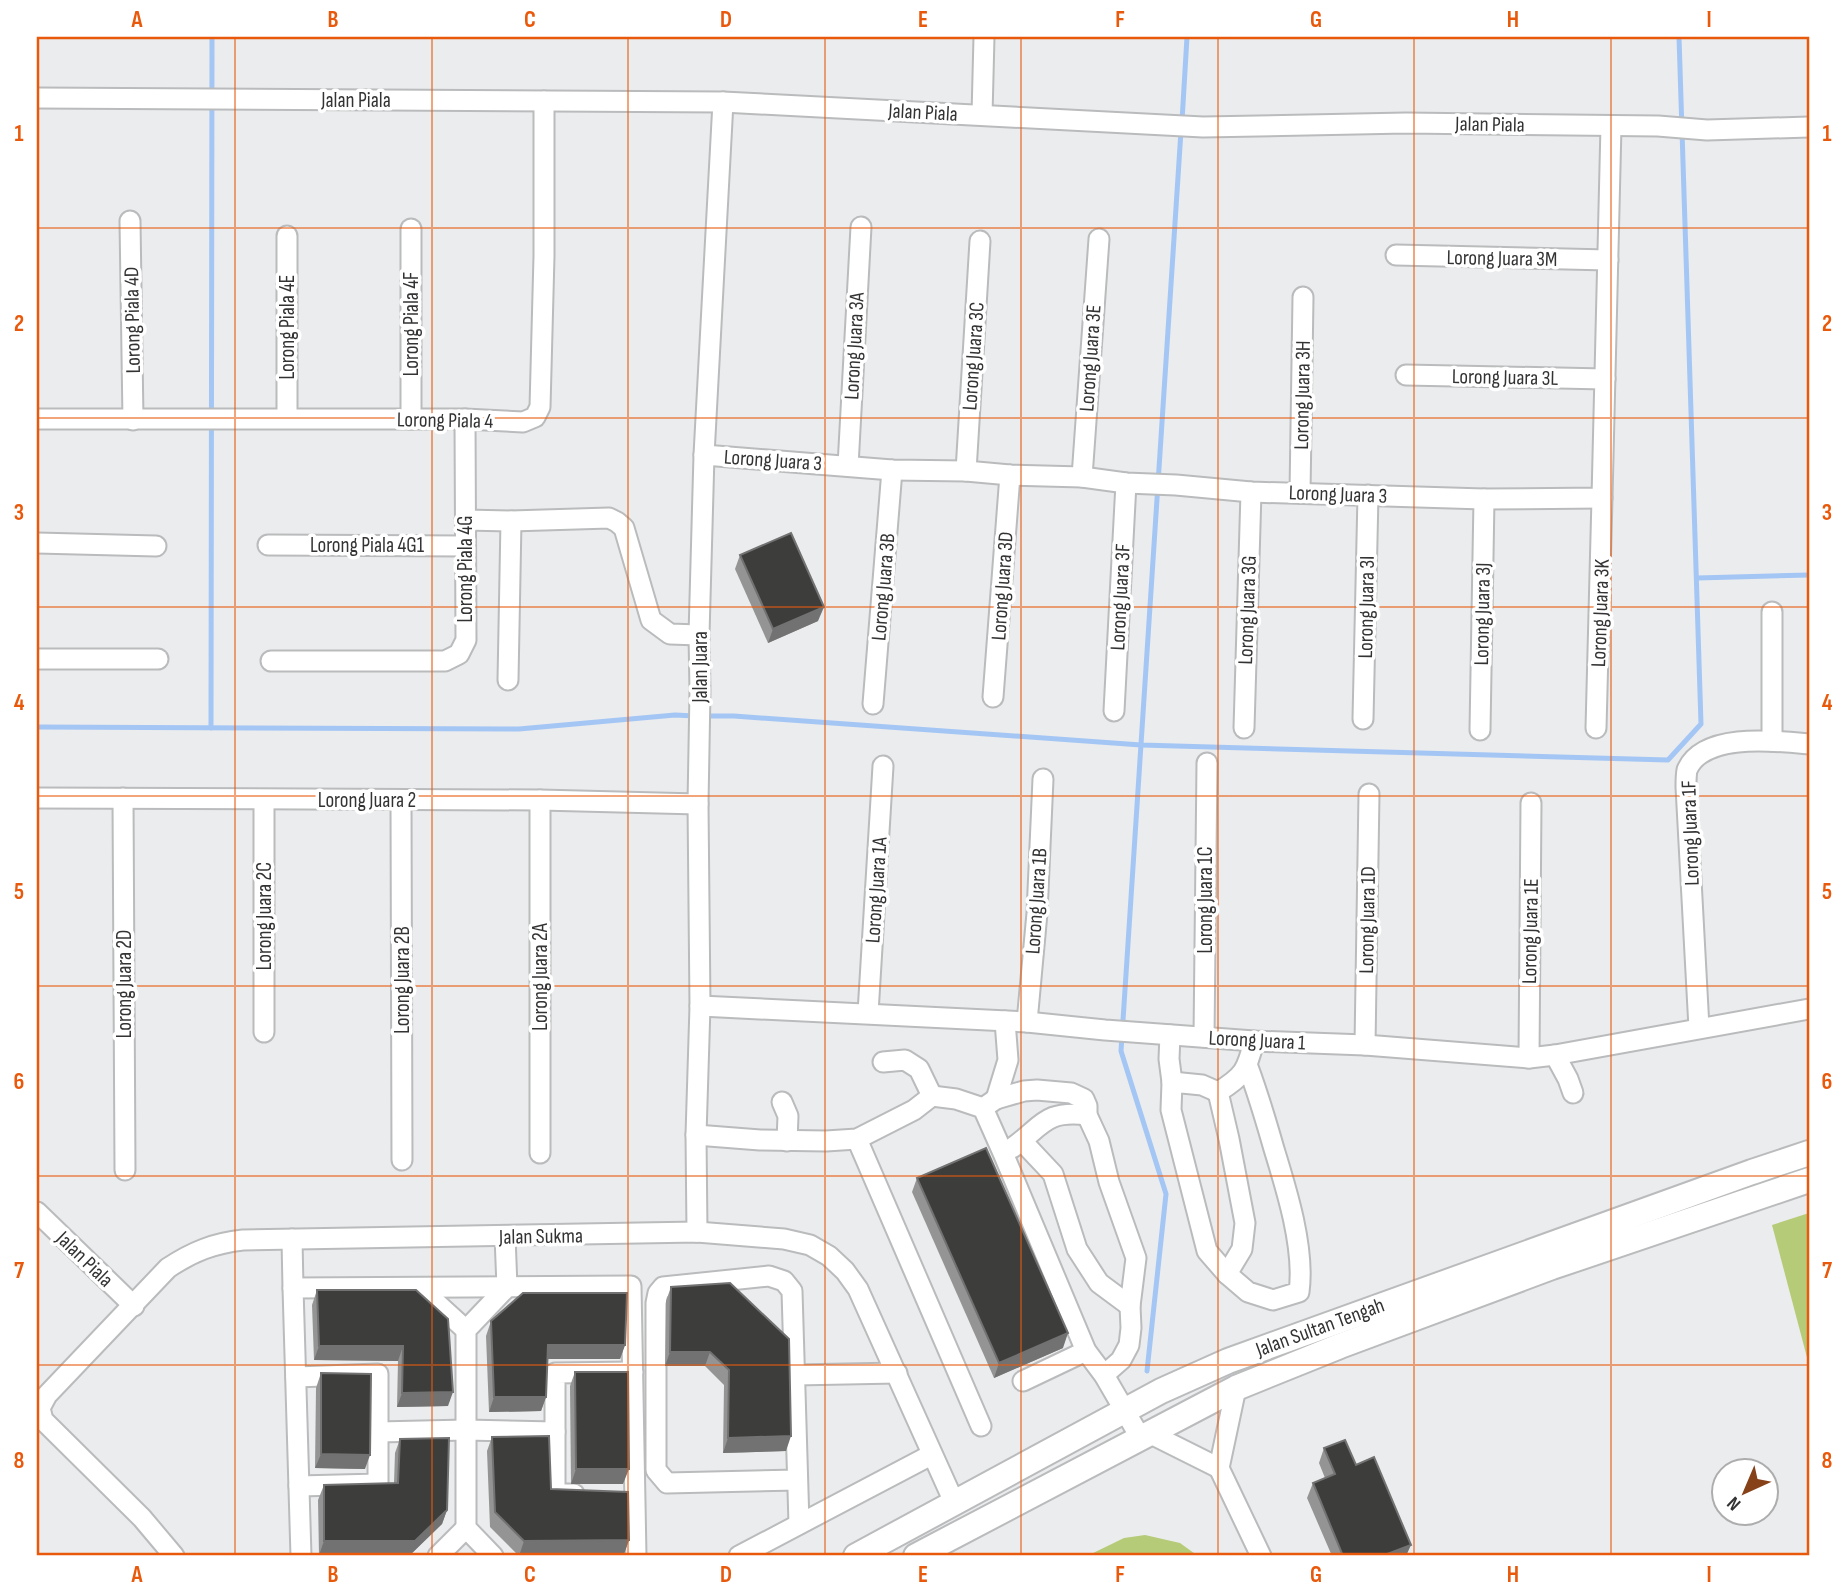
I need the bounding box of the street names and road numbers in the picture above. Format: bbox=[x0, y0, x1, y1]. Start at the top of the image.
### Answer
street label: Jalan Piala bbox=[320, 88, 391, 113]
street label: Jalan Piala bbox=[887, 98, 958, 127]
street label: Jalan Piala bbox=[1454, 111, 1525, 138]
street label: Lorong Juara 3M bbox=[1446, 245, 1558, 272]
street label: Lorong Piala 4D bbox=[119, 266, 146, 374]
street label: Lorong Piala 4F bbox=[399, 272, 424, 376]
street label: Lorong Piala 4E bbox=[275, 275, 300, 379]
street label: Lorong Juara 3A bbox=[839, 291, 870, 400]
street label: Lorong Juara 3C bbox=[957, 301, 990, 411]
street label: Lorong Juara 3E bbox=[1074, 304, 1107, 412]
street label: Lorong Juara 3H bbox=[1289, 340, 1316, 450]
street label: Lorong Juara 3L bbox=[1452, 364, 1559, 391]
street label: Lorong Piala 4 bbox=[397, 407, 494, 434]
street label: Lorong Juara 3 bbox=[723, 445, 823, 476]
street label: Lorong Juara 3 bbox=[1288, 480, 1388, 509]
street label: Lorong Piala 4G bbox=[453, 516, 478, 622]
street label: Lorong Juara 3D bbox=[986, 531, 1019, 641]
street label: Lorong Juara 3B bbox=[866, 532, 901, 642]
street label: Lorong Piala 4G1 bbox=[310, 533, 425, 558]
street label: Lorong Juara 3F bbox=[1105, 543, 1136, 651]
street label: Lorong Juara 3G bbox=[1233, 555, 1262, 665]
street label: Lorong Juara 3I bbox=[1353, 555, 1380, 659]
street label: Lorong Juara 3K bbox=[1586, 558, 1615, 667]
street label: Lorong Juara 3J bbox=[1469, 562, 1496, 666]
street label: Jalan Juara bbox=[688, 631, 713, 704]
street label: Lorong Juara 1F bbox=[1676, 780, 1705, 886]
street label: Lorong Juara 2 bbox=[318, 788, 416, 813]
street label: Lorong Juara 1A bbox=[860, 835, 893, 944]
street label: Lorong Juara 1C bbox=[1193, 846, 1218, 954]
street label: Lorong Juara 1B bbox=[1020, 847, 1053, 955]
street label: Lorong Juara 2C bbox=[252, 862, 277, 970]
street label: Lorong Juara 1D bbox=[1354, 866, 1381, 974]
street label: Lorong Juara 1E bbox=[1517, 878, 1544, 984]
street label: Lorong Juara 2A bbox=[528, 922, 553, 1031]
street label: Lorong Juara 2B bbox=[390, 926, 415, 1034]
street label: Lorong Juara 2D bbox=[112, 930, 137, 1038]
street label: Lorong Juara 1 bbox=[1208, 1025, 1307, 1056]
street label: Jalan Sukma bbox=[498, 1223, 583, 1250]
street label: Jalan Piala bbox=[50, 1226, 118, 1293]
street label: Jalan Sultan Tengah bbox=[1252, 1293, 1388, 1363]

